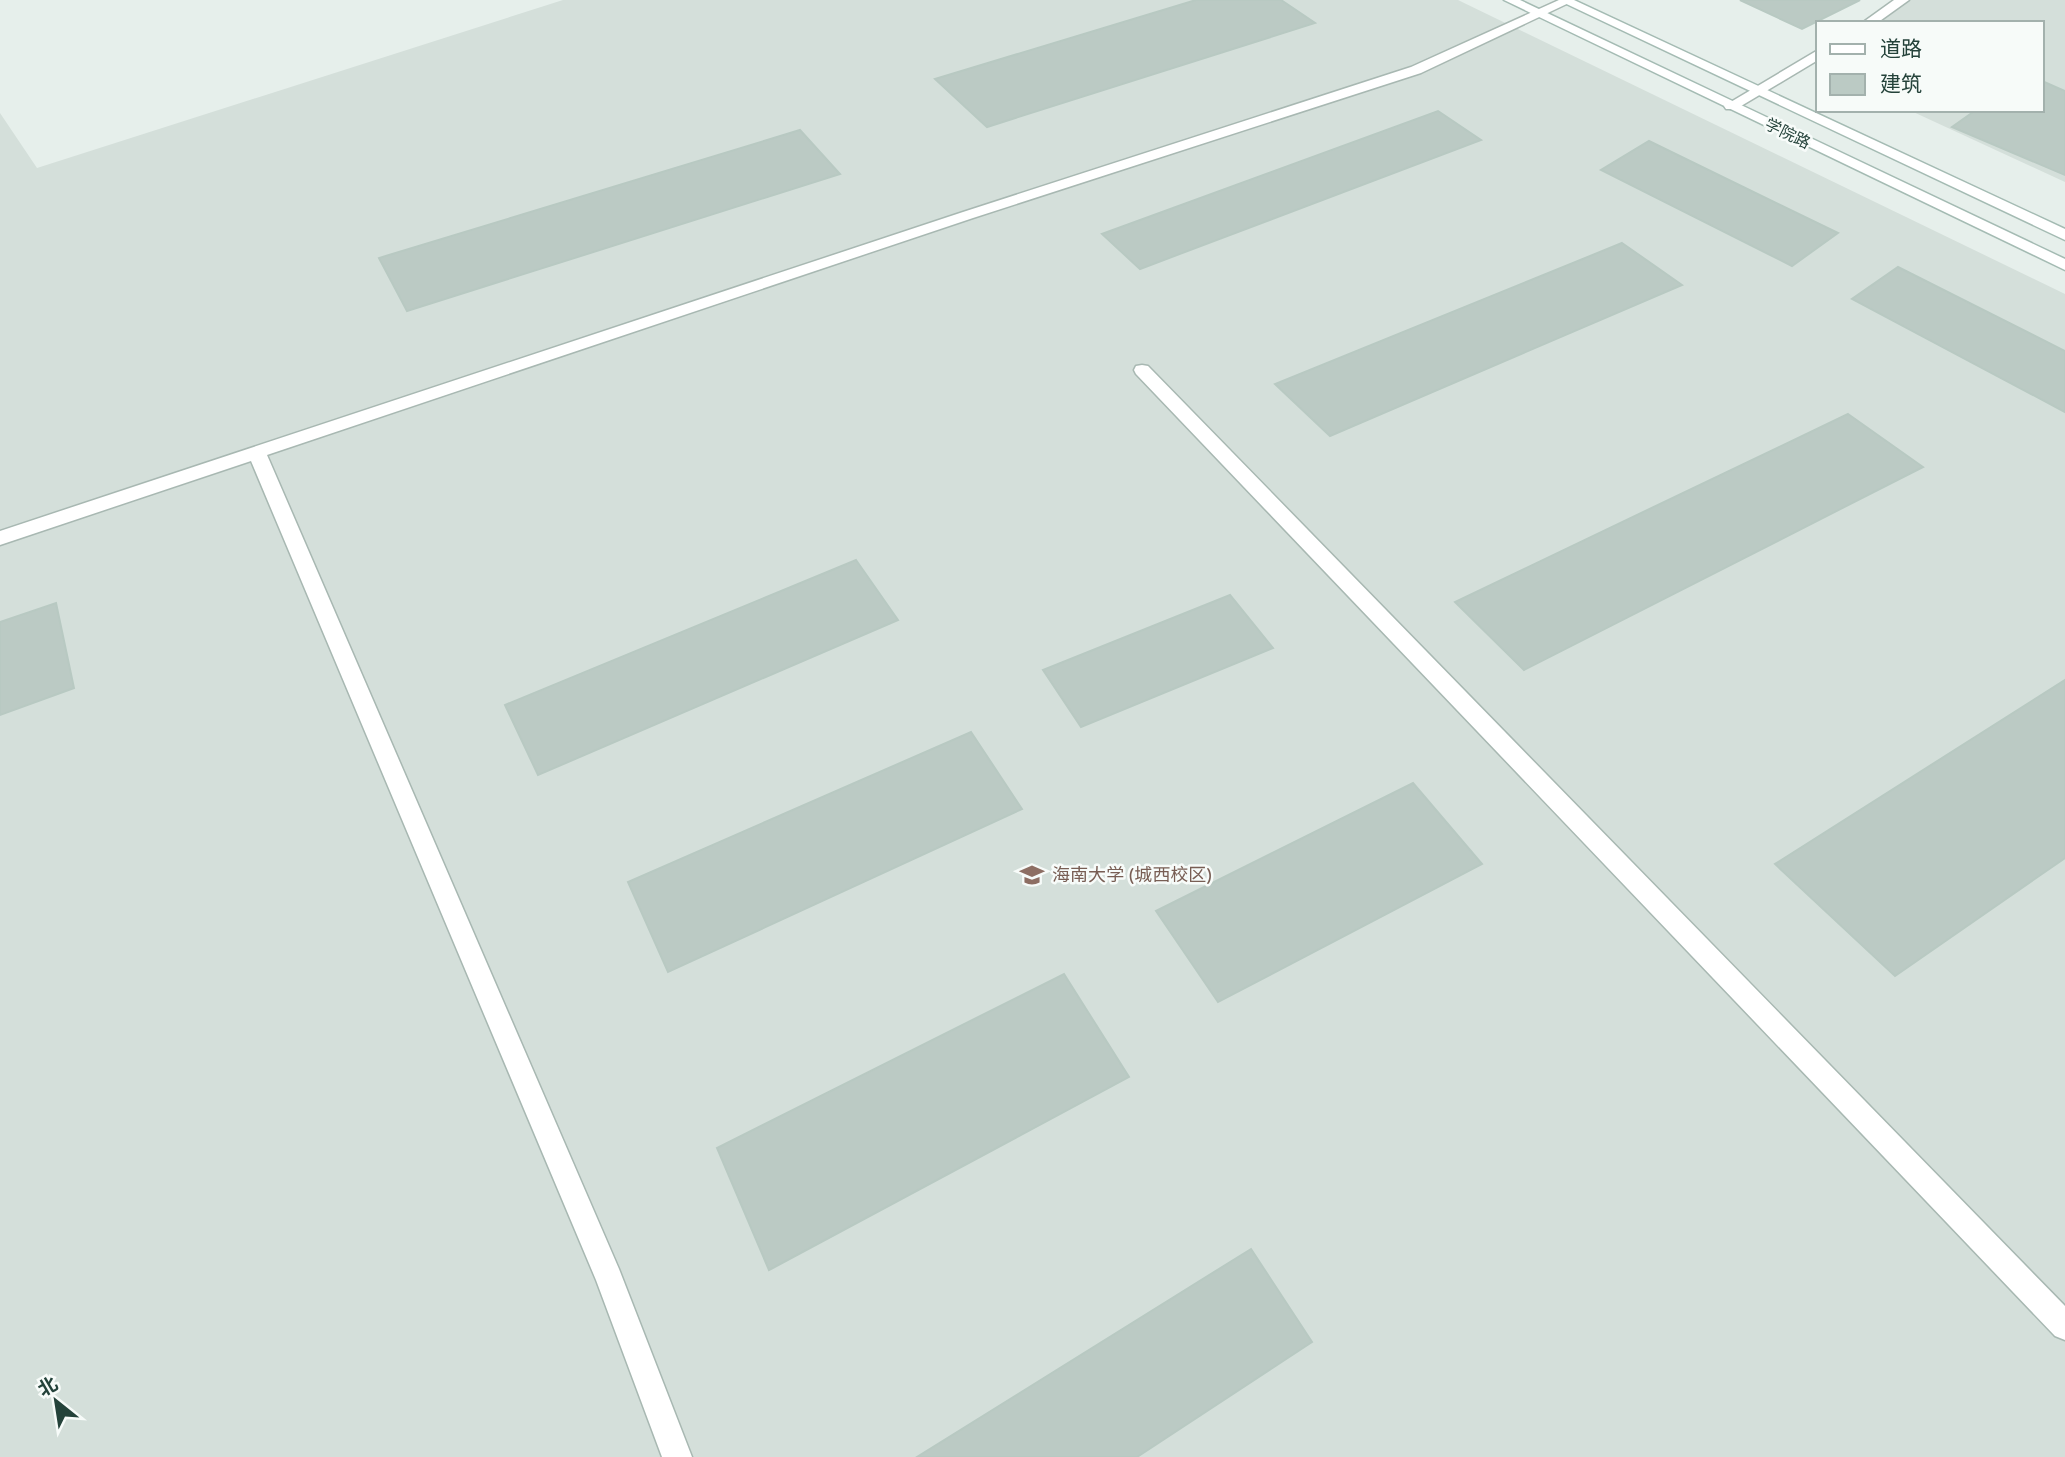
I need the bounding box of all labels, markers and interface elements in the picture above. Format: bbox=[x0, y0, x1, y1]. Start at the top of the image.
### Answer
legend bbox=[1816, 21, 2044, 112]
text: 道路 bbox=[1880, 37, 1922, 62]
text: 建筑 bbox=[1880, 72, 1922, 97]
street label: 学院路 bbox=[1762, 114, 1814, 153]
school or university icon: 海南大学 (城西校区) bbox=[1018, 861, 1046, 889]
place label: 海南大学 (城西校区) bbox=[1052, 864, 1212, 886]
north arrow bbox=[21, 1366, 91, 1436]
text: 北 bbox=[34, 1373, 62, 1401]

